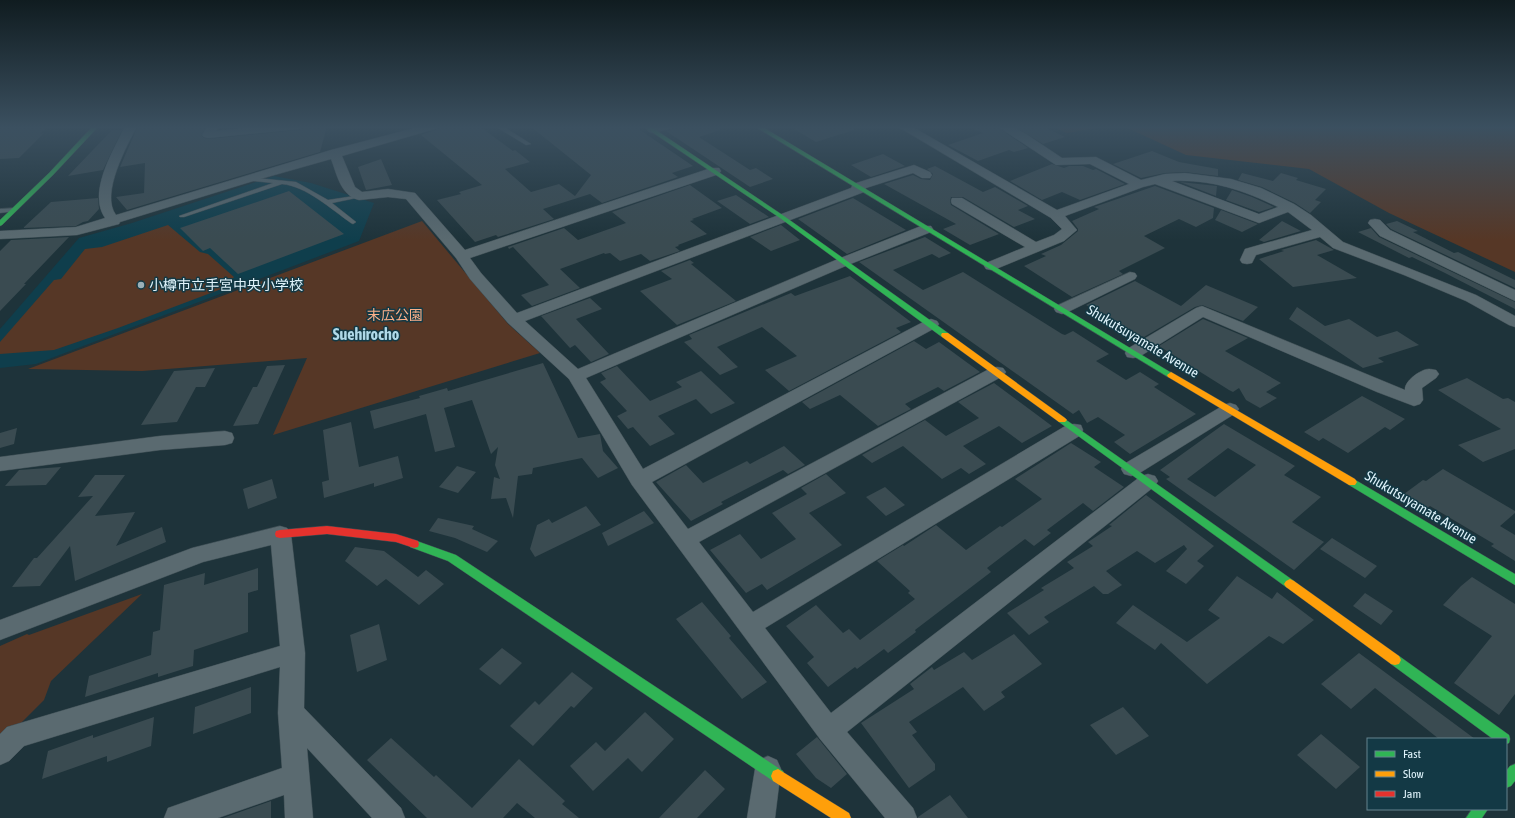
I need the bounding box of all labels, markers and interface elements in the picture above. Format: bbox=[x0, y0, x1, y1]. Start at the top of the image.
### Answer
place label: 小樽市立手宮中央小学校 bbox=[149, 277, 303, 293]
marker: 小樽市立手宮中央小学校 bbox=[136, 280, 146, 290]
street label: Shukutsuyamate Avenue bbox=[1084, 301, 1202, 381]
park label: 末広公園 bbox=[367, 307, 423, 323]
district label: Suehirocho bbox=[333, 325, 400, 343]
street label: Shukutsuyamate Avenue bbox=[1362, 467, 1480, 547]
legend bbox=[1367, 738, 1507, 810]
text: Fast bbox=[1403, 747, 1421, 761]
text: Slow bbox=[1403, 767, 1424, 781]
text: Jam bbox=[1403, 787, 1421, 801]

